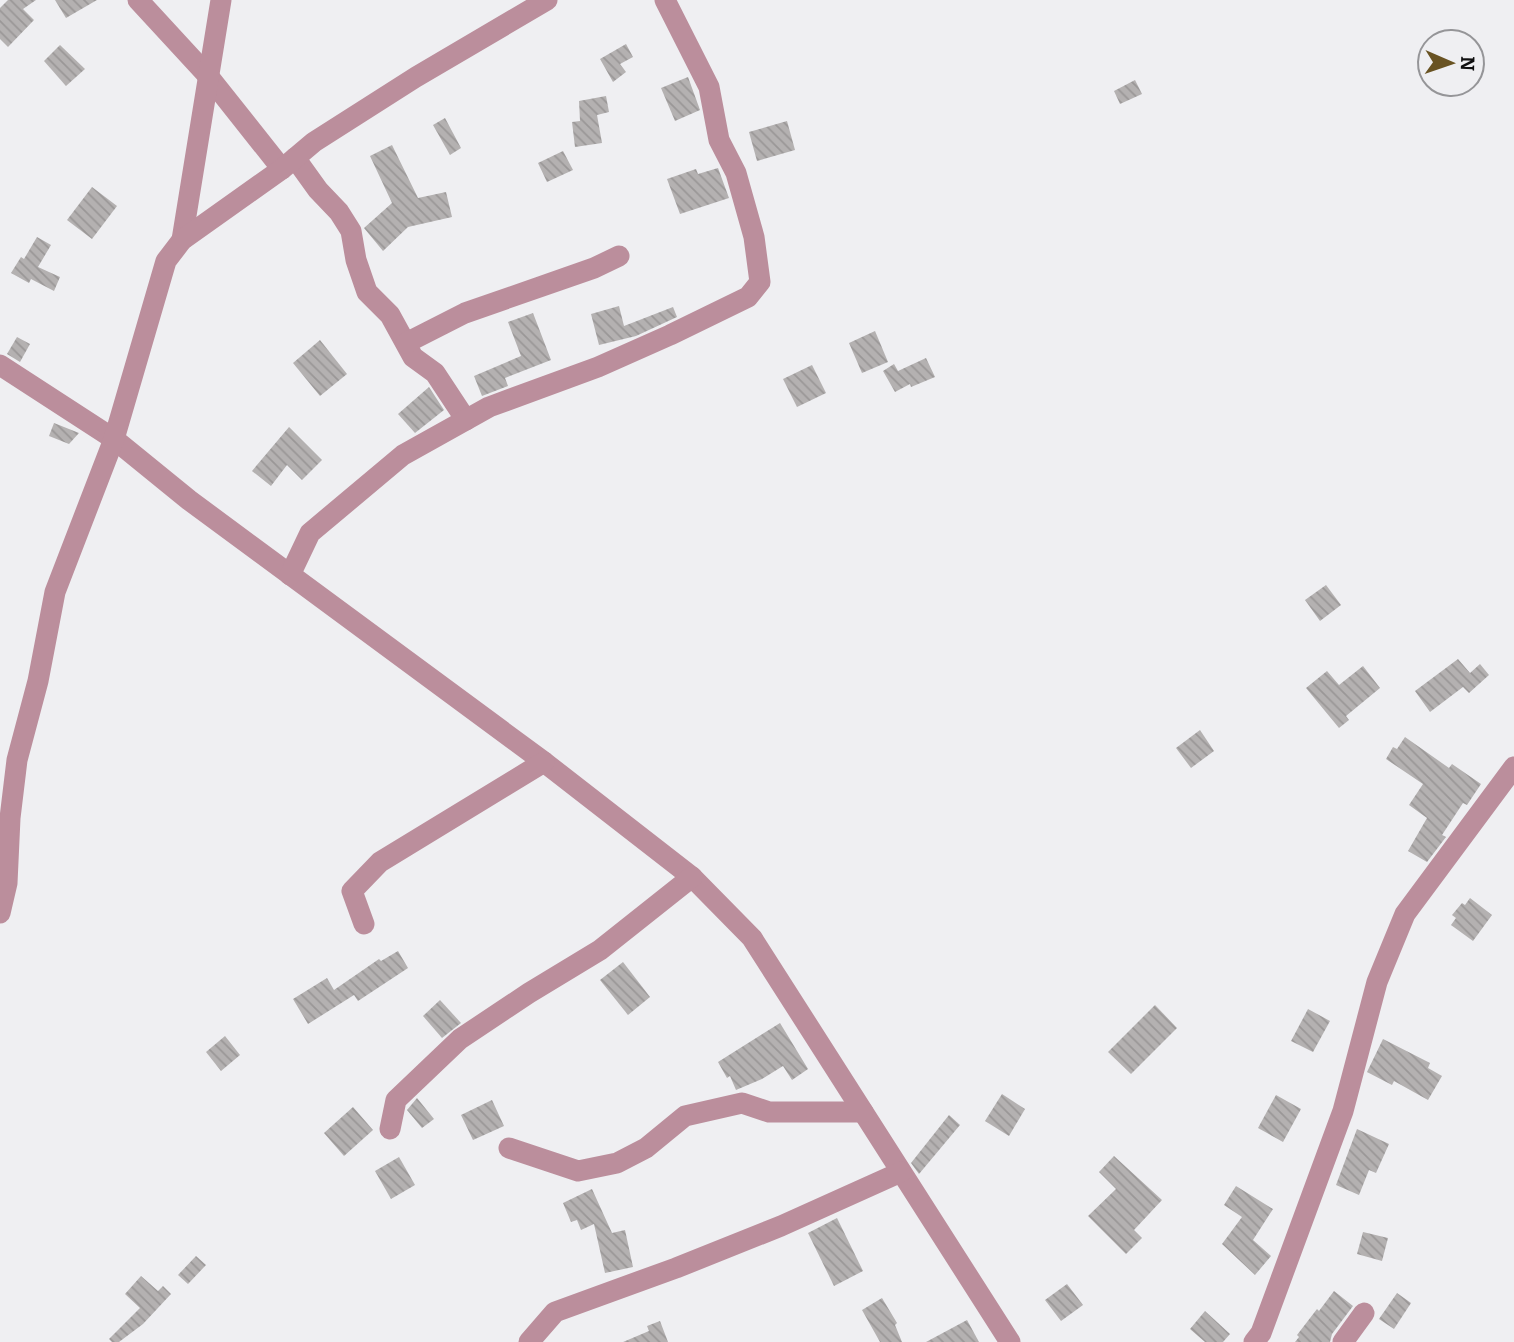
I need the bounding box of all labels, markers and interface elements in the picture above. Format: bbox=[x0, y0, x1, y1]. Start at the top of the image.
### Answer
north arrow bbox=[1416, 28, 1486, 98]
text: N bbox=[1456, 56, 1479, 72]

